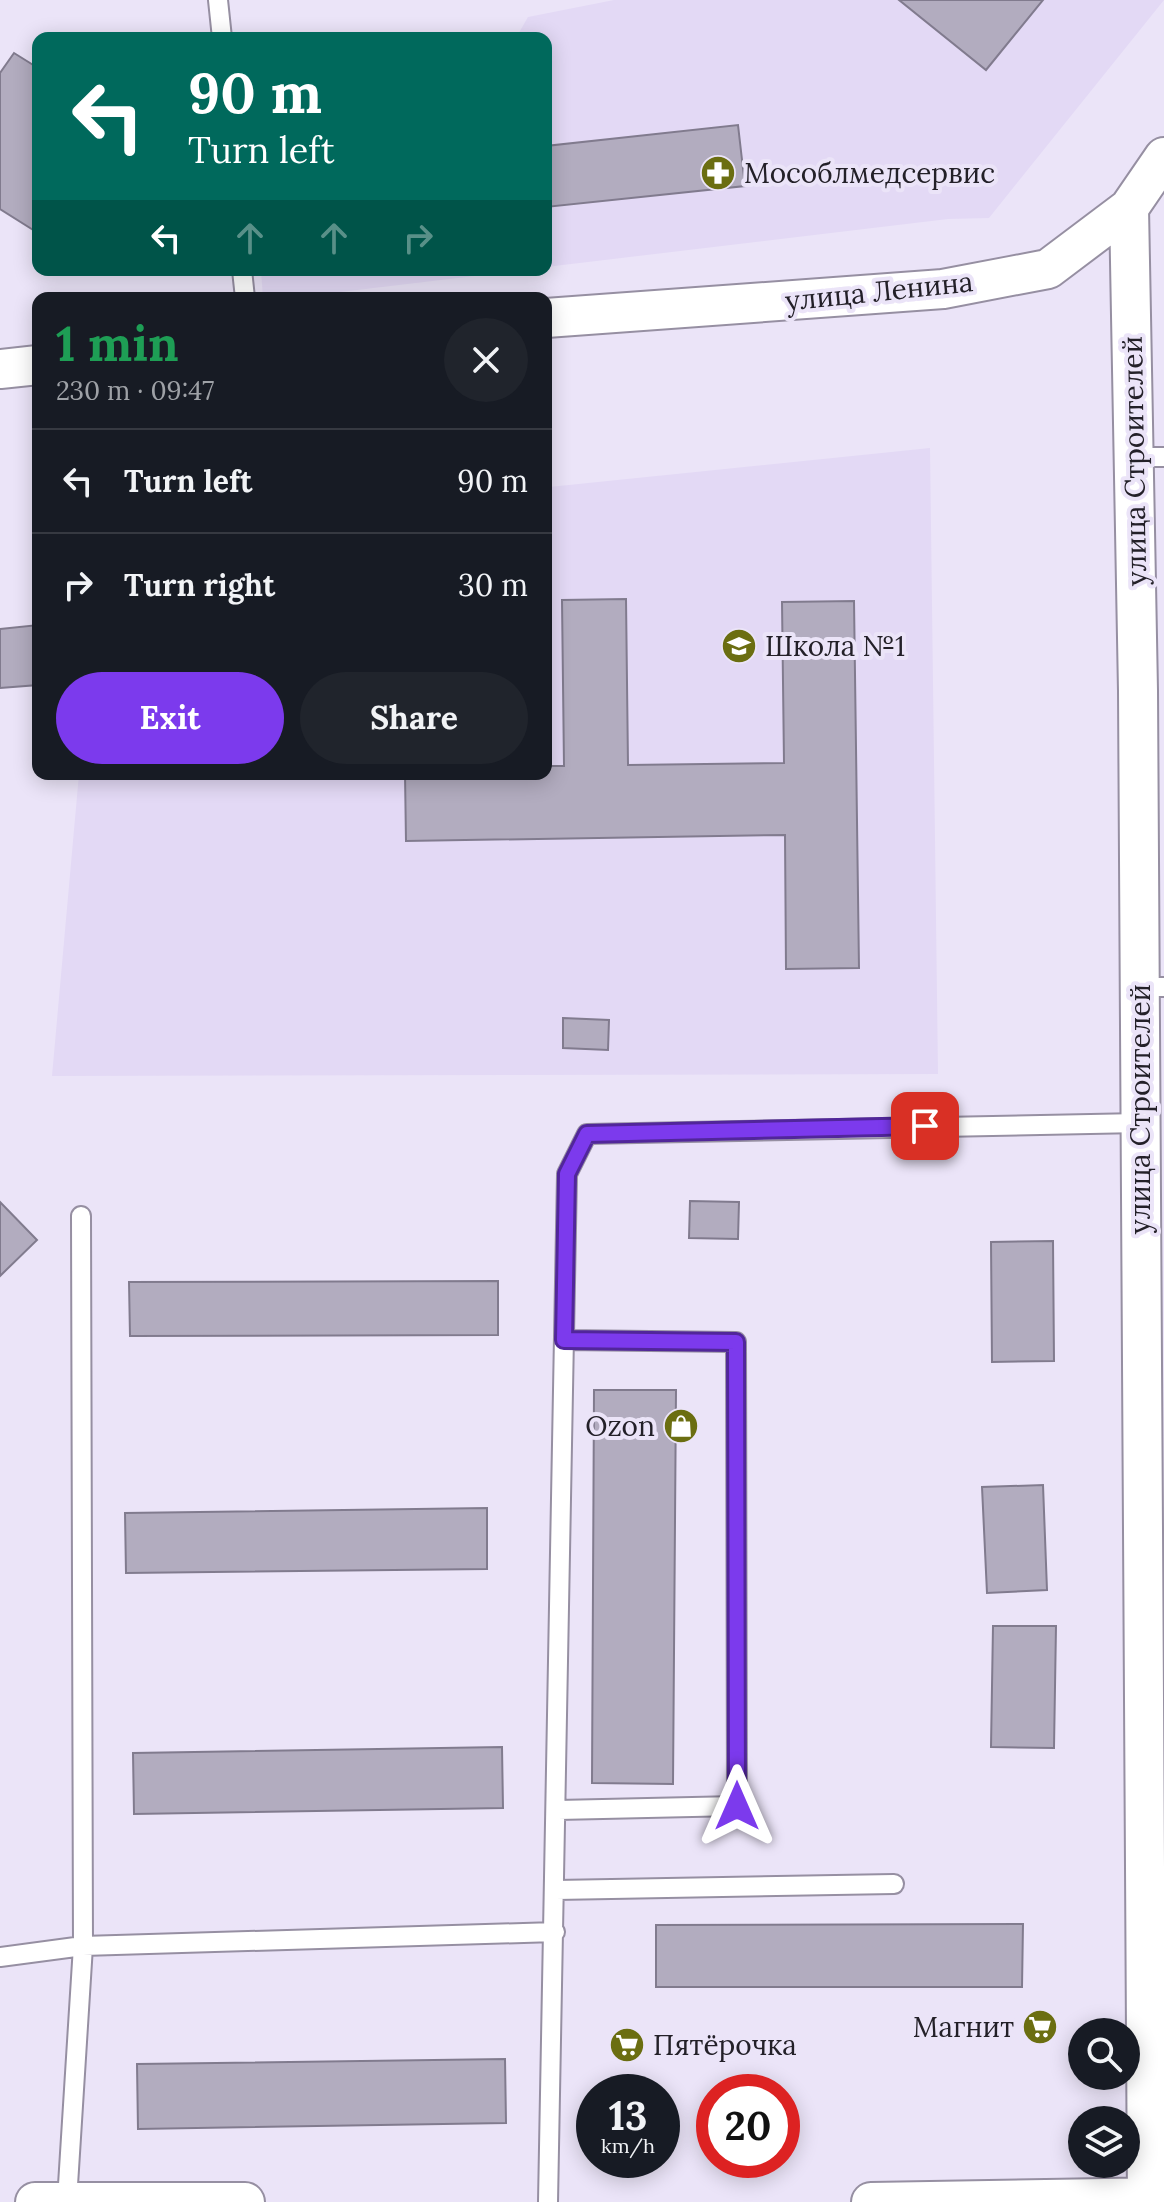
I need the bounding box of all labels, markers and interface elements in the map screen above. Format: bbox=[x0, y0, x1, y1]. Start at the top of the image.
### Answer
text: 90 m bbox=[188, 57, 322, 128]
icon: left bbox=[56, 64, 160, 168]
text: Turn left bbox=[188, 127, 335, 173]
pharmacy icon: Мособлмедсервис bbox=[699, 154, 737, 192]
place label: Мособлмедсервис bbox=[744, 155, 995, 191]
icon: left bbox=[144, 216, 188, 260]
icon: ahead bbox=[228, 216, 272, 260]
icon: ahead bbox=[312, 216, 356, 260]
icon: right bbox=[396, 216, 440, 260]
street label: улица Ленина bbox=[783, 263, 975, 319]
text: 1 min bbox=[56, 313, 179, 374]
button: close bbox=[444, 318, 528, 402]
street label: улица Строителей bbox=[1114, 336, 1154, 586]
text: 230 m · 09:47 bbox=[56, 374, 214, 407]
icon: left bbox=[56, 459, 100, 503]
text: Turn left bbox=[124, 462, 252, 500]
text: 90 m bbox=[457, 462, 528, 500]
icon: right bbox=[56, 563, 100, 607]
text: Turn right bbox=[124, 566, 275, 604]
text: 30 m bbox=[458, 566, 528, 604]
school or university icon: Школа №1 bbox=[720, 627, 758, 665]
place label: Школа №1 bbox=[765, 628, 905, 664]
button: Exit bbox=[56, 672, 284, 764]
button: Share bbox=[300, 672, 528, 764]
street label: улица Строителей bbox=[1122, 984, 1158, 1234]
pin bbox=[891, 1092, 959, 1160]
icon: arrive bbox=[903, 1104, 947, 1148]
shop icon: Ozon bbox=[662, 1407, 700, 1445]
place label: Ozon bbox=[585, 1408, 655, 1444]
position arrow bbox=[695, 1764, 779, 1848]
supermarket icon: Магнит bbox=[1021, 2008, 1059, 2046]
place label: Магнит bbox=[913, 2009, 1014, 2045]
map controls bbox=[1068, 2018, 1140, 2178]
button: search bbox=[1068, 2018, 1140, 2090]
supermarket icon: Пятёрочка bbox=[608, 2026, 646, 2064]
place label: Пятёрочка bbox=[653, 2027, 797, 2063]
speed limit sign: 20 bbox=[696, 2074, 800, 2178]
text: 13 bbox=[609, 2090, 647, 2141]
button: layers bbox=[1068, 2106, 1140, 2178]
text: km/h bbox=[601, 2133, 655, 2158]

